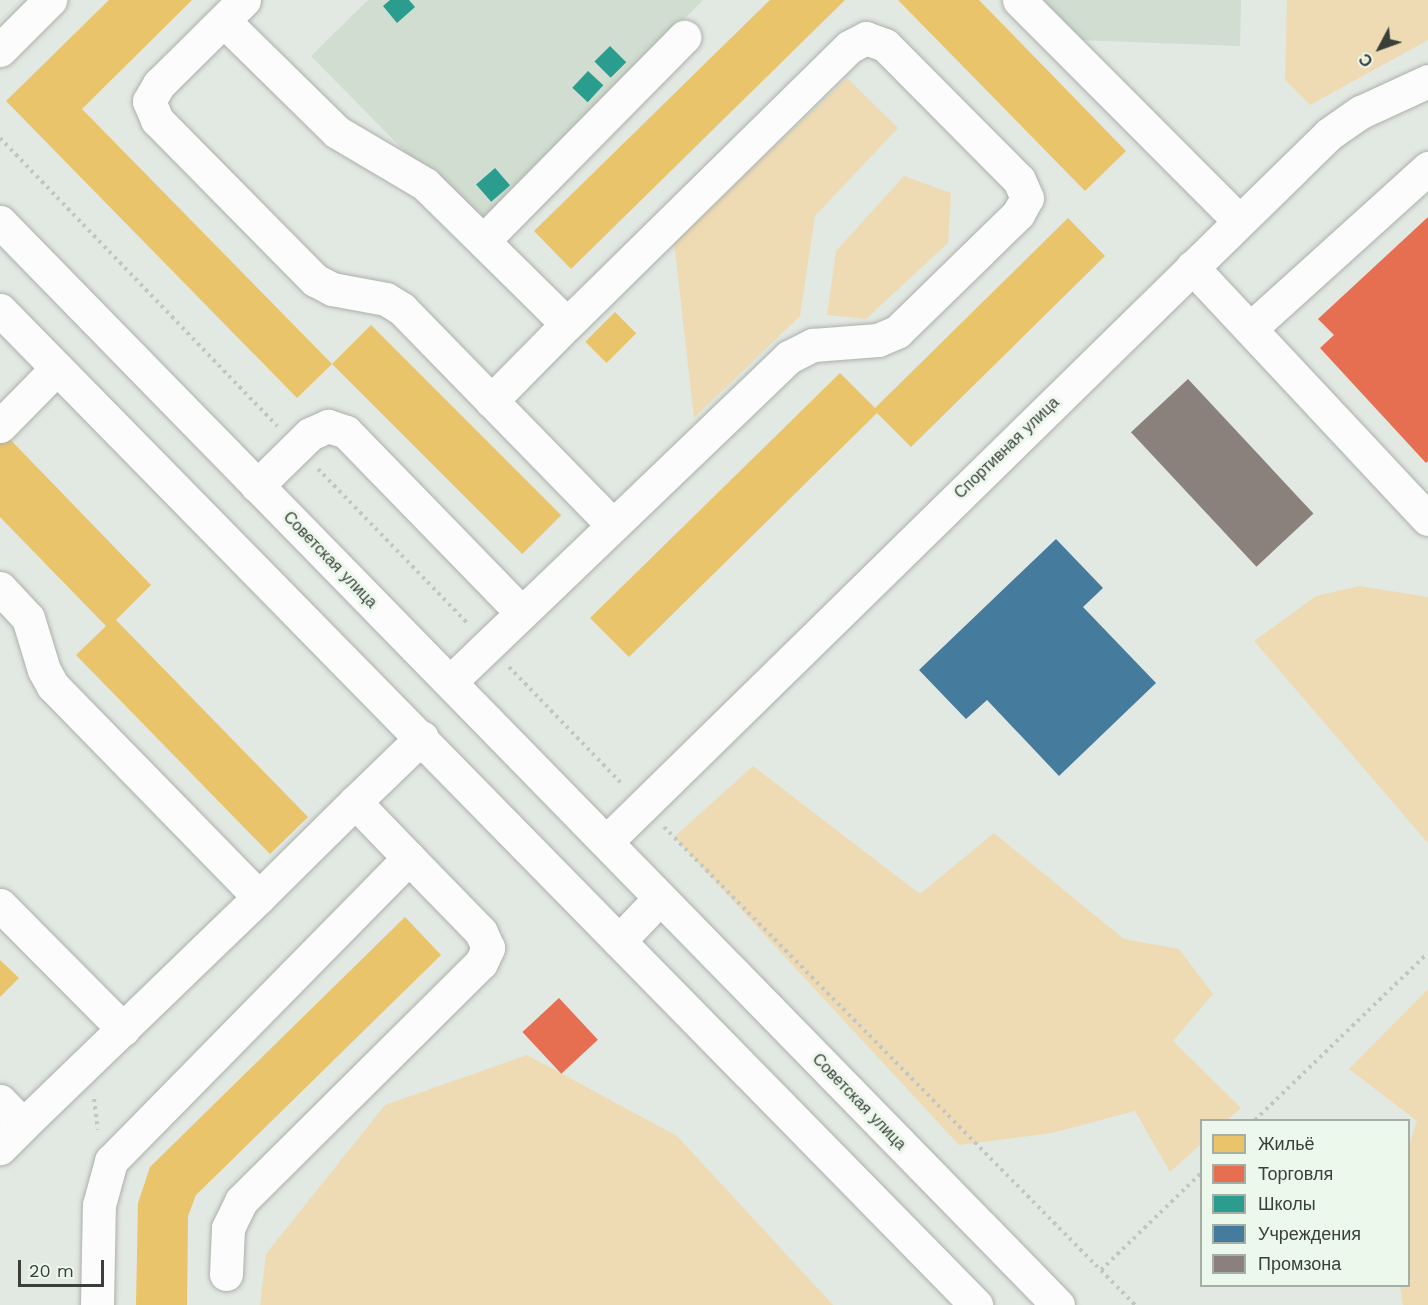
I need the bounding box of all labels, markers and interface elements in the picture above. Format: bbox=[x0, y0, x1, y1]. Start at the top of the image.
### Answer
north arrow bbox=[1350, 18, 1410, 78]
text: С bbox=[1355, 50, 1377, 71]
street label: Спортивная улица bbox=[951, 393, 1063, 503]
street label: Советская улица bbox=[279, 508, 381, 612]
street label: Советская улица bbox=[808, 1050, 910, 1154]
legend bbox=[1200, 1119, 1410, 1287]
text: Жильё bbox=[1258, 1133, 1315, 1154]
text: Торговля bbox=[1258, 1163, 1333, 1184]
text: Школы bbox=[1258, 1193, 1316, 1214]
text: Учреждения bbox=[1258, 1223, 1361, 1244]
scale bar bbox=[21, 1248, 106, 1286]
text: Промзона bbox=[1258, 1253, 1341, 1274]
text: 20 m bbox=[29, 1260, 74, 1281]

